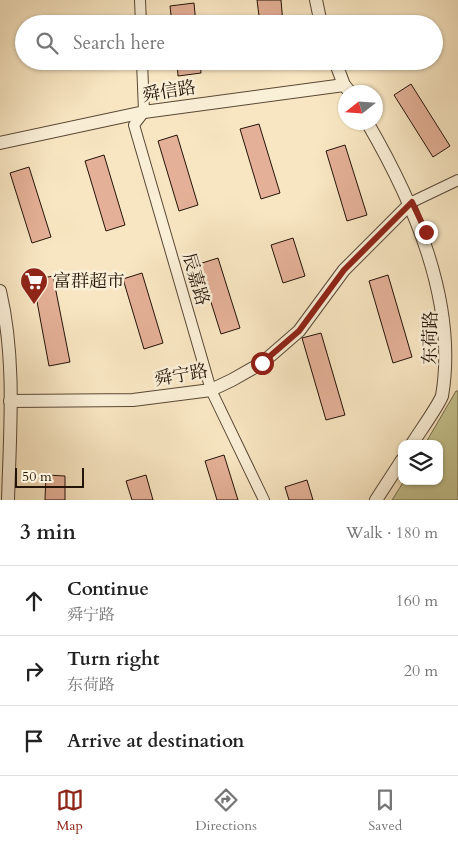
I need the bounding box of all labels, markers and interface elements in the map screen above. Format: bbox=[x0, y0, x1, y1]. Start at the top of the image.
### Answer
search box bbox=[15, 15, 443, 70]
icon: search bbox=[33, 29, 61, 57]
text: Search here bbox=[73, 30, 165, 56]
street label: 舜信路 bbox=[140, 75, 198, 108]
north arrow bbox=[338, 85, 383, 130]
route end bbox=[415, 221, 438, 244]
street label: 辰嘉路 bbox=[176, 250, 215, 309]
supermarket icon: 富群超市 bbox=[19, 266, 49, 305]
place label: 富群超市 bbox=[53, 269, 125, 294]
street label: 东荷路 bbox=[418, 311, 443, 365]
route start bbox=[251, 352, 274, 375]
street label: 舜宁路 bbox=[152, 358, 210, 392]
map controls bbox=[398, 440, 443, 485]
button: layers bbox=[398, 440, 443, 485]
scale bar bbox=[15, 465, 84, 488]
text: 50 m bbox=[22, 467, 52, 486]
text: 3 min bbox=[20, 518, 76, 547]
text: Walk · 180 m bbox=[346, 522, 438, 544]
text: Continue bbox=[67, 576, 149, 602]
icon: ahead bbox=[20, 587, 48, 615]
text: 160 m bbox=[396, 590, 438, 612]
text: 舜宁路 bbox=[67, 604, 115, 626]
text: Turn right bbox=[67, 646, 159, 672]
icon: right bbox=[20, 657, 48, 685]
text: 20 m bbox=[404, 660, 438, 682]
text: 东荷路 bbox=[67, 674, 115, 696]
icon: arrive bbox=[20, 727, 48, 755]
text: Arrive at destination bbox=[67, 728, 244, 754]
tab: Map bbox=[56, 786, 84, 835]
tab: Directions bbox=[195, 786, 257, 835]
tab: Saved bbox=[368, 786, 402, 835]

